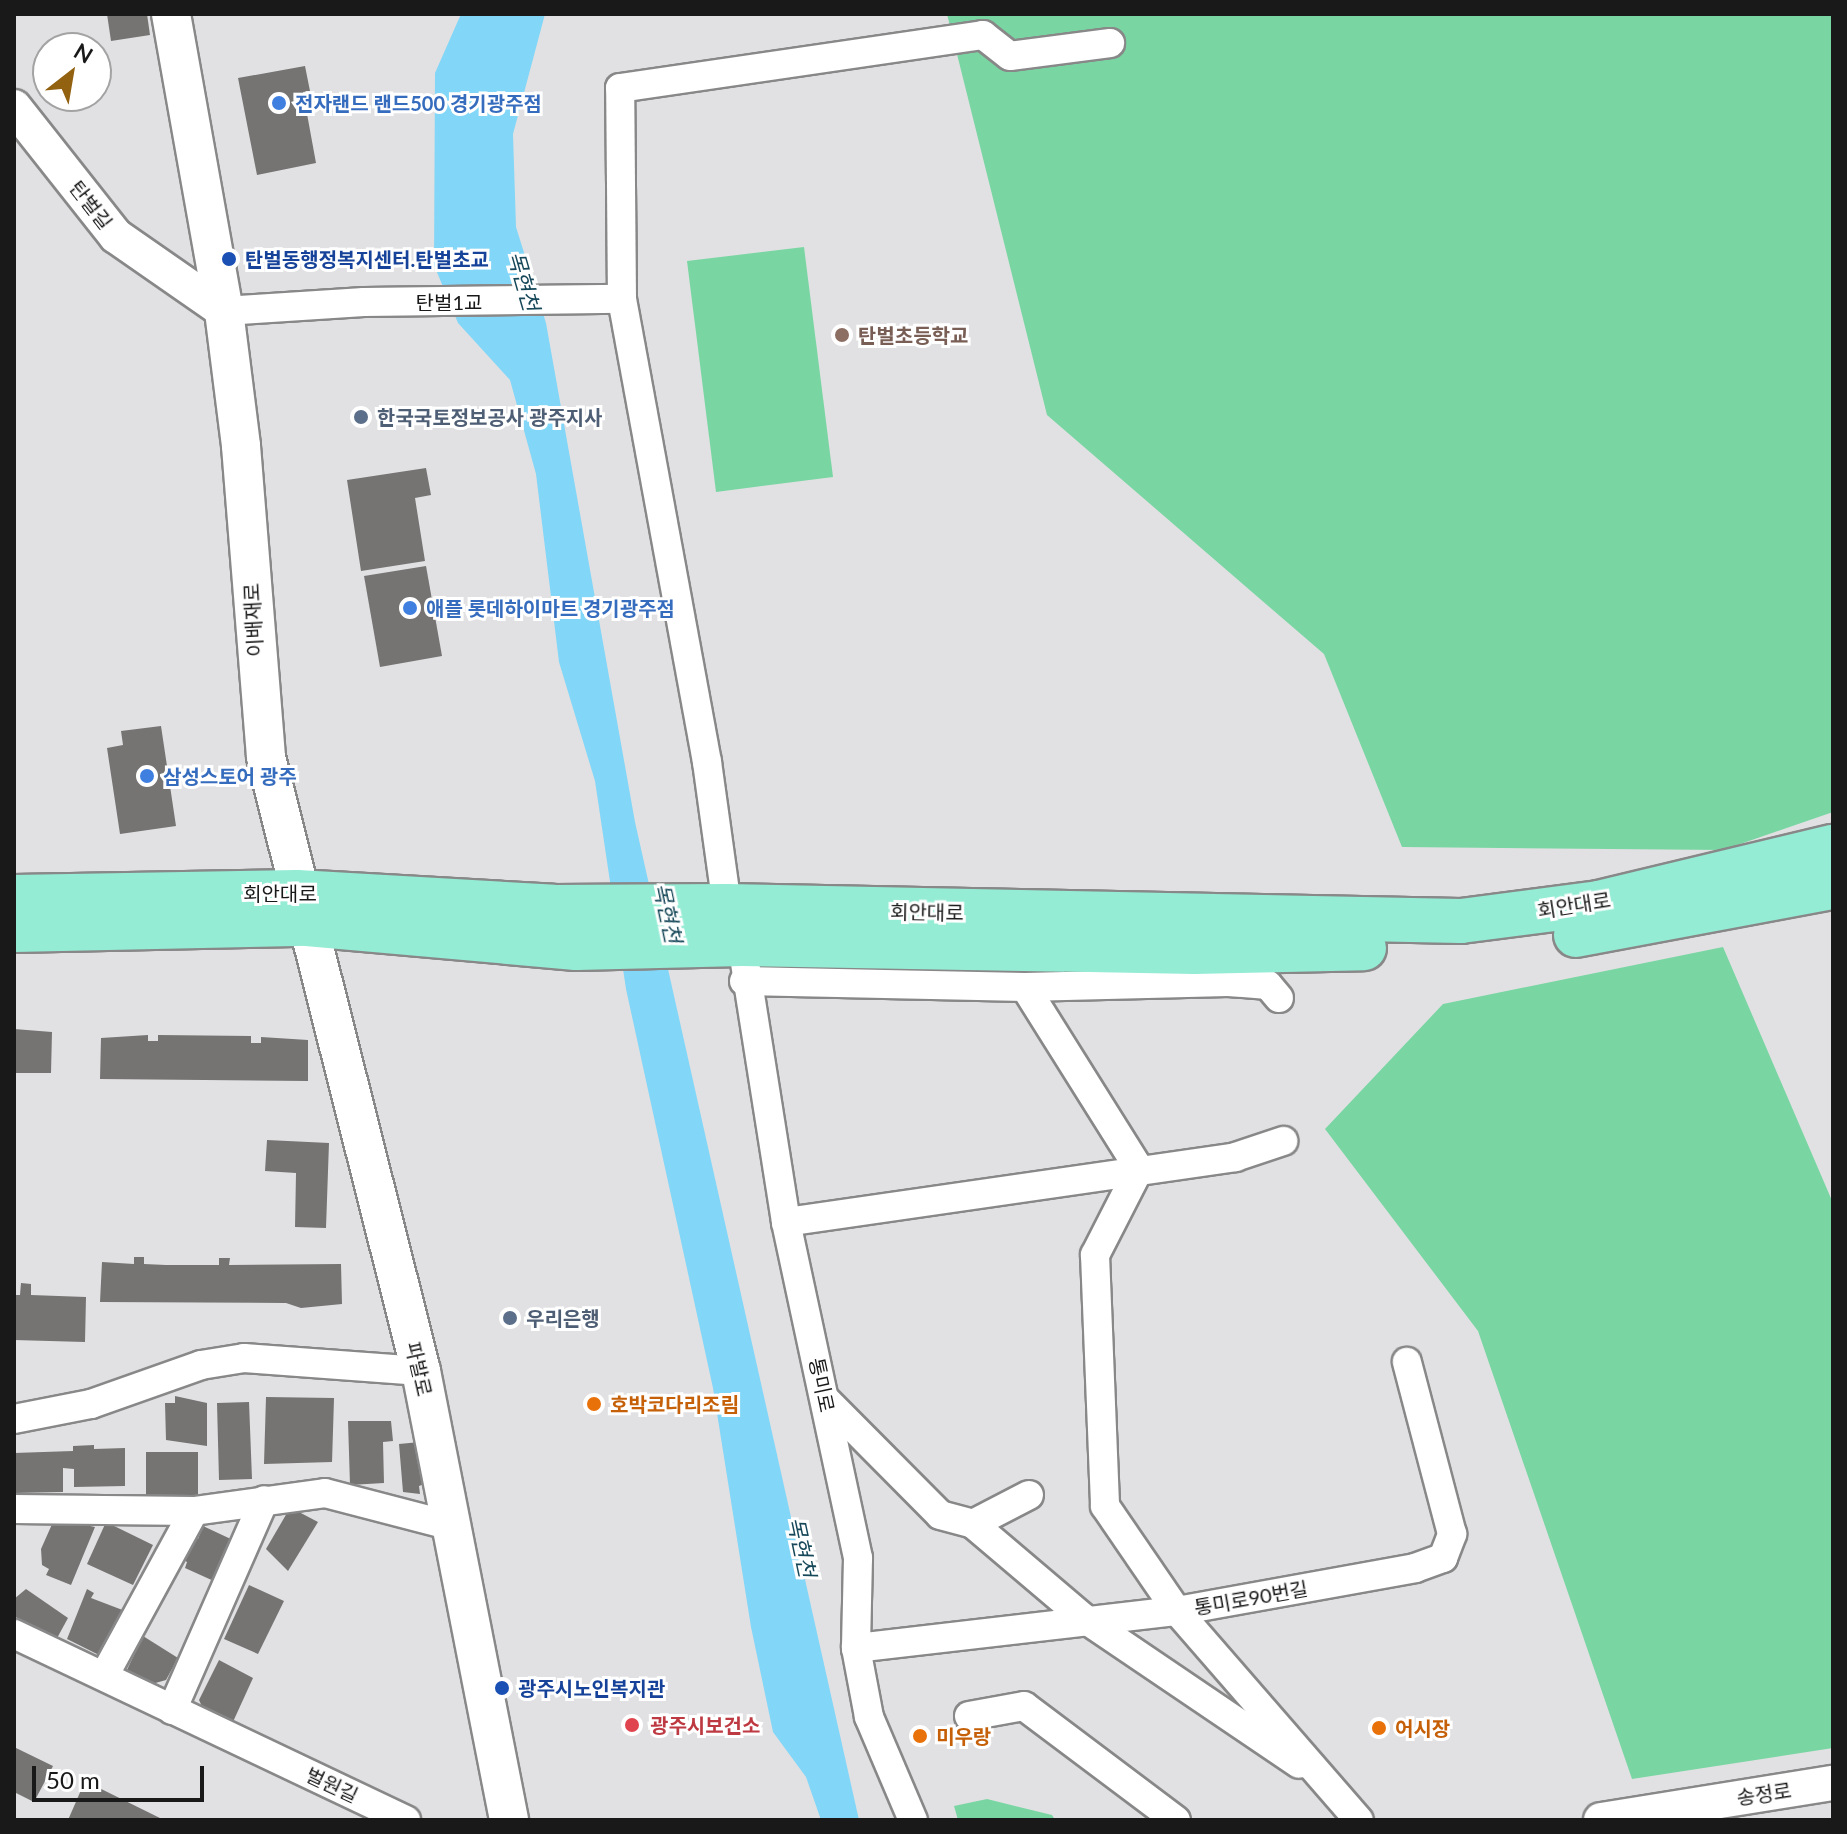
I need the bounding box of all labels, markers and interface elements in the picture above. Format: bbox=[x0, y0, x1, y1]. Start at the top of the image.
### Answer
north arrow bbox=[32, 32, 112, 112]
text: N bbox=[69, 37, 98, 69]
place label: 전자랜드 랜드500 경기광주점 bbox=[295, 91, 542, 115]
marker: 전자랜드 랜드500 경기광주점 bbox=[270, 94, 288, 112]
street label: 탄벌길 bbox=[65, 176, 117, 234]
place label: 탄벌동행정복지센터.탄벌초교 bbox=[245, 247, 489, 271]
water label: 목현천 bbox=[503, 248, 545, 314]
marker: 탄벌동행정복지센터.탄벌초교 bbox=[220, 250, 238, 268]
street label: 탄벌1교 bbox=[416, 290, 482, 314]
place label: 탄벌초등학교 bbox=[858, 323, 968, 347]
marker: 탄벌초등학교 bbox=[833, 326, 851, 344]
place label: 한국국토정보공사 광주지사 bbox=[377, 405, 603, 429]
marker: 한국국토정보공사 광주지사 bbox=[352, 408, 370, 426]
street label: 이배재로 bbox=[239, 583, 267, 657]
place label: 애플 롯데하이마트 경기광주점 bbox=[426, 596, 675, 620]
marker: 애플 롯데하이마트 경기광주점 bbox=[401, 599, 419, 617]
place label: 삼성스토어 광주 bbox=[163, 764, 297, 788]
marker: 삼성스토어 광주 bbox=[138, 767, 156, 785]
street label: 회안대로 bbox=[243, 881, 317, 905]
water label: 목현천 bbox=[649, 881, 687, 945]
street label: 회안대로 bbox=[1536, 887, 1612, 923]
street label: 회안대로 bbox=[890, 899, 964, 925]
place label: 우리은행 bbox=[526, 1306, 600, 1330]
marker: 우리은행 bbox=[501, 1309, 519, 1327]
street label: 파발로 bbox=[401, 1339, 437, 1399]
street label: 통미로 bbox=[805, 1356, 839, 1414]
place label: 호박코다리조림 bbox=[610, 1392, 739, 1416]
marker: 호박코다리조림 bbox=[585, 1395, 603, 1413]
water label: 목현천 bbox=[783, 1515, 821, 1579]
street label: 통미로90번길 bbox=[1192, 1576, 1310, 1620]
place label: 광주시노인복지관 bbox=[518, 1676, 665, 1700]
marker: 광주시노인복지관 bbox=[493, 1679, 511, 1697]
place label: 광주시보건소 bbox=[650, 1713, 760, 1737]
marker: 광주시보건소 bbox=[621, 1714, 643, 1736]
place label: 어시장 bbox=[1395, 1716, 1450, 1740]
marker: 어시장 bbox=[1370, 1719, 1388, 1737]
place label: 미우랑 bbox=[936, 1724, 991, 1748]
marker: 미우랑 bbox=[911, 1727, 929, 1745]
scale bar bbox=[36, 1750, 208, 1800]
street label: 벌원길 bbox=[302, 1762, 362, 1808]
text: 50 m bbox=[46, 1765, 100, 1794]
street label: 송정로 bbox=[1735, 1778, 1793, 1810]

